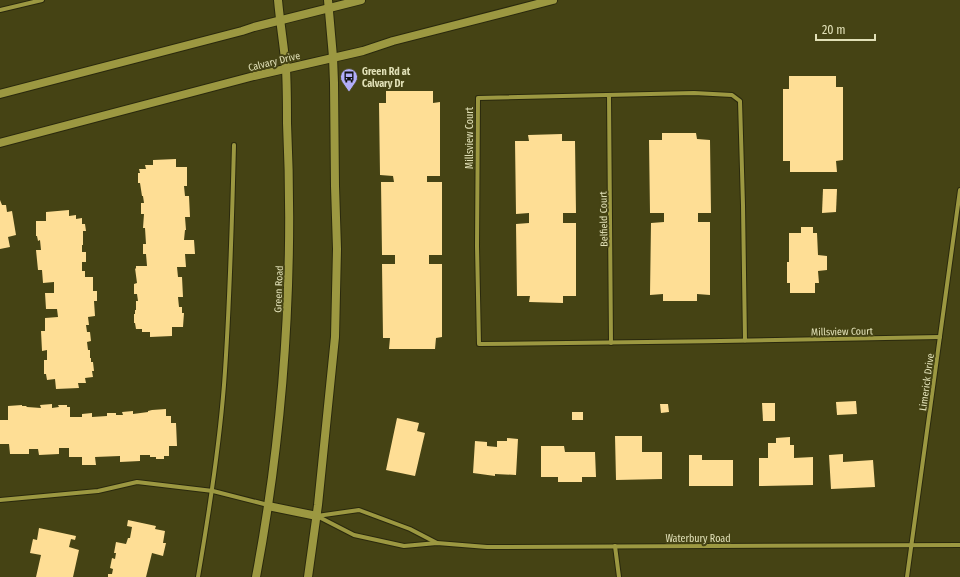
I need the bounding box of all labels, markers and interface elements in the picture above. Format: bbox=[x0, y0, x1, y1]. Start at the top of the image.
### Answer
scale bar bbox=[816, 16, 875, 42]
text: 20 m bbox=[822, 23, 846, 37]
street label: Calvary Drive bbox=[247, 50, 301, 74]
place label: Green Rd at Calvary Dr bbox=[362, 66, 411, 90]
bus stop icon: Green Rd at Calvary Dr bbox=[339, 67, 359, 92]
street label: Millsview Court bbox=[464, 106, 476, 169]
street label: Belfield Court bbox=[598, 190, 610, 247]
street label: Green Road bbox=[272, 265, 286, 313]
street label: Millsview Court bbox=[811, 325, 874, 339]
street label: Limerick Drive bbox=[917, 353, 937, 412]
street label: Waterbury Road bbox=[665, 533, 731, 545]

